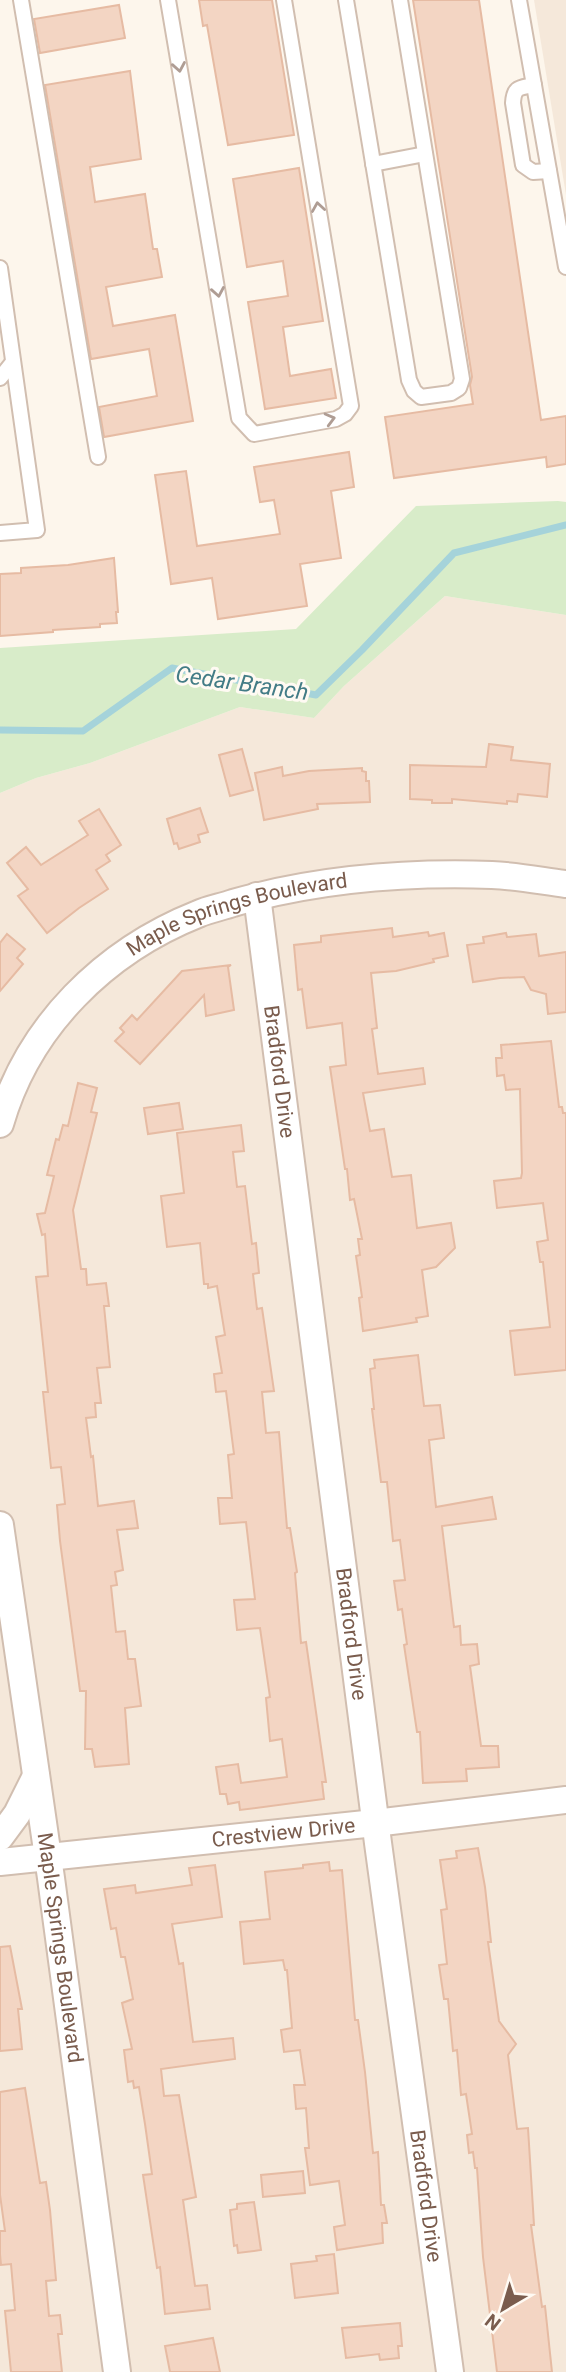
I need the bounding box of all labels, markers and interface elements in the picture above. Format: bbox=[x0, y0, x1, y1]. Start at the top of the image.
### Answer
one-way arrow bbox=[171, 61, 186, 73]
one-way arrow bbox=[312, 202, 327, 214]
one-way arrow bbox=[210, 286, 225, 297]
one-way arrow bbox=[324, 413, 336, 427]
water label: Cedar Branch bbox=[174, 661, 310, 706]
street label: Maple Springs Boulevard bbox=[122, 869, 349, 961]
street label: Bradford Drive bbox=[259, 1004, 300, 1139]
street label: Bradford Drive bbox=[331, 1566, 372, 1702]
street label: Crestview Drive bbox=[211, 1813, 356, 1852]
street label: Maple Springs Boulevard bbox=[33, 1831, 88, 2064]
street label: Bradford Drive bbox=[405, 2128, 447, 2264]
north arrow bbox=[468, 2274, 538, 2344]
text: N bbox=[480, 2309, 505, 2335]

